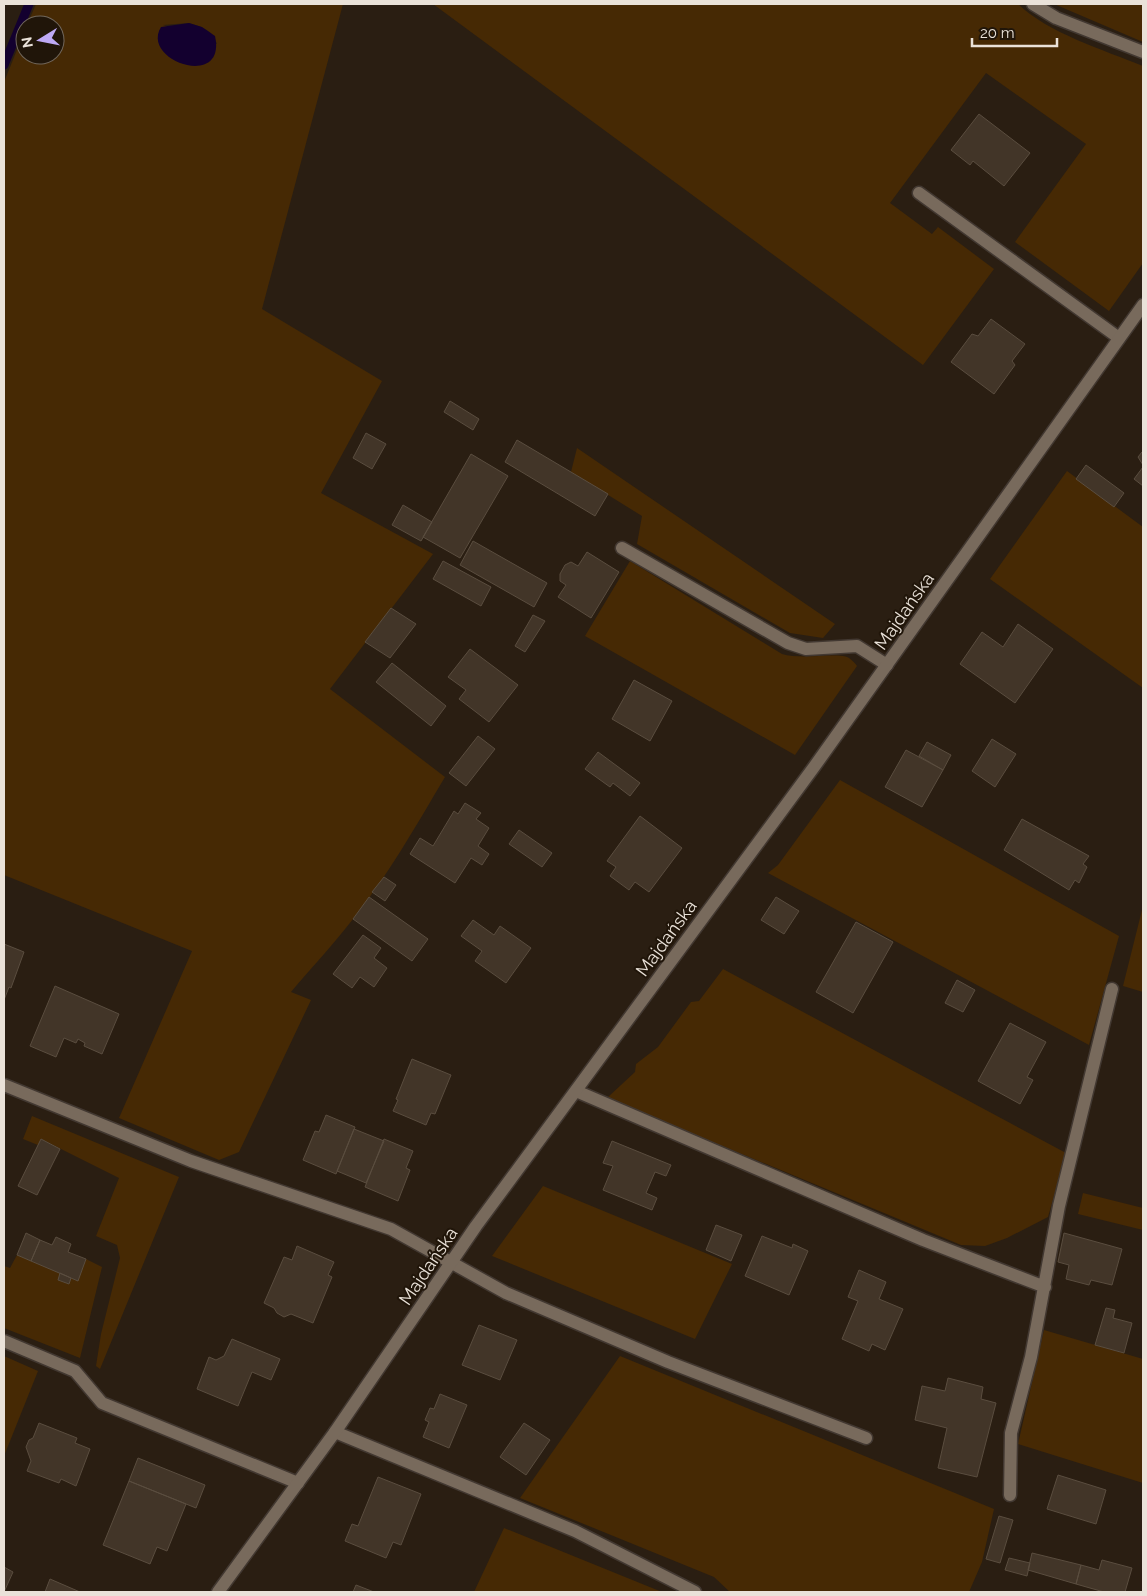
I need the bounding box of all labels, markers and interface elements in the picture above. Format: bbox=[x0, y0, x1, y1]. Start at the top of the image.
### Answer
north arrow bbox=[15, 15, 65, 65]
scale bar bbox=[972, 15, 1057, 47]
text: 20 m bbox=[980, 24, 1015, 42]
text: N bbox=[18, 36, 36, 49]
street label: Majdańska bbox=[870, 568, 938, 654]
street label: Majdańska bbox=[631, 896, 701, 980]
street label: Majdańska bbox=[394, 1223, 462, 1309]

